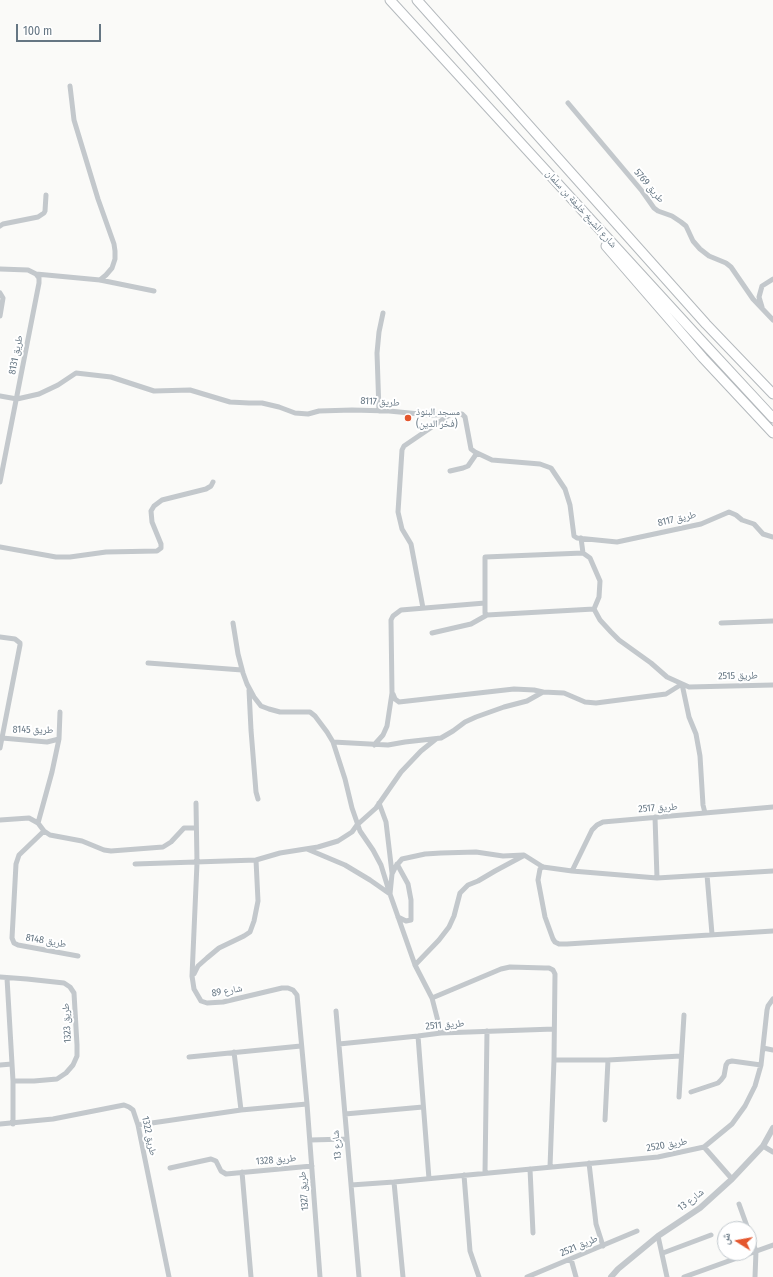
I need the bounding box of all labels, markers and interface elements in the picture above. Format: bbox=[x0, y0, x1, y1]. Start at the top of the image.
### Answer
scale bar bbox=[18, 16, 103, 42]
text: 100 m bbox=[23, 24, 52, 38]
street label: طريق 5769 bbox=[631, 167, 667, 205]
street label: شارع الشيخ خليفة بن سلمان bbox=[543, 168, 619, 250]
street label: طريق 8131 bbox=[6, 334, 26, 376]
street label: طريق 8117 bbox=[360, 395, 400, 409]
place label: مسجد البنوذ (فخر الدين) bbox=[416, 406, 460, 430]
marker: مسجد البنوذ (فخر الدين) bbox=[403, 413, 413, 423]
street label: طريق 8117 bbox=[657, 509, 697, 529]
street label: طريق 2515 bbox=[718, 670, 758, 682]
street label: طريق 8145 bbox=[12, 724, 54, 736]
street label: طريق 2517 bbox=[638, 801, 678, 815]
street label: طريق 8148 bbox=[25, 932, 67, 950]
street label: شارع 89 bbox=[211, 982, 243, 1000]
street label: طريق 1323 bbox=[60, 1003, 74, 1043]
street label: طريق 2511 bbox=[425, 1017, 465, 1033]
street label: طريق 1322 bbox=[139, 1115, 159, 1157]
street label: شارع 13 bbox=[330, 1130, 344, 1160]
street label: طريق 2520 bbox=[646, 1136, 688, 1154]
street label: طريق 1328 bbox=[255, 1152, 297, 1168]
street label: طريق 1327 bbox=[297, 1171, 311, 1211]
street label: شارع 13 bbox=[676, 1186, 706, 1214]
north arrow bbox=[717, 1221, 757, 1261]
text: ش bbox=[718, 1232, 733, 1246]
street label: طريق 2521 bbox=[558, 1233, 600, 1259]

